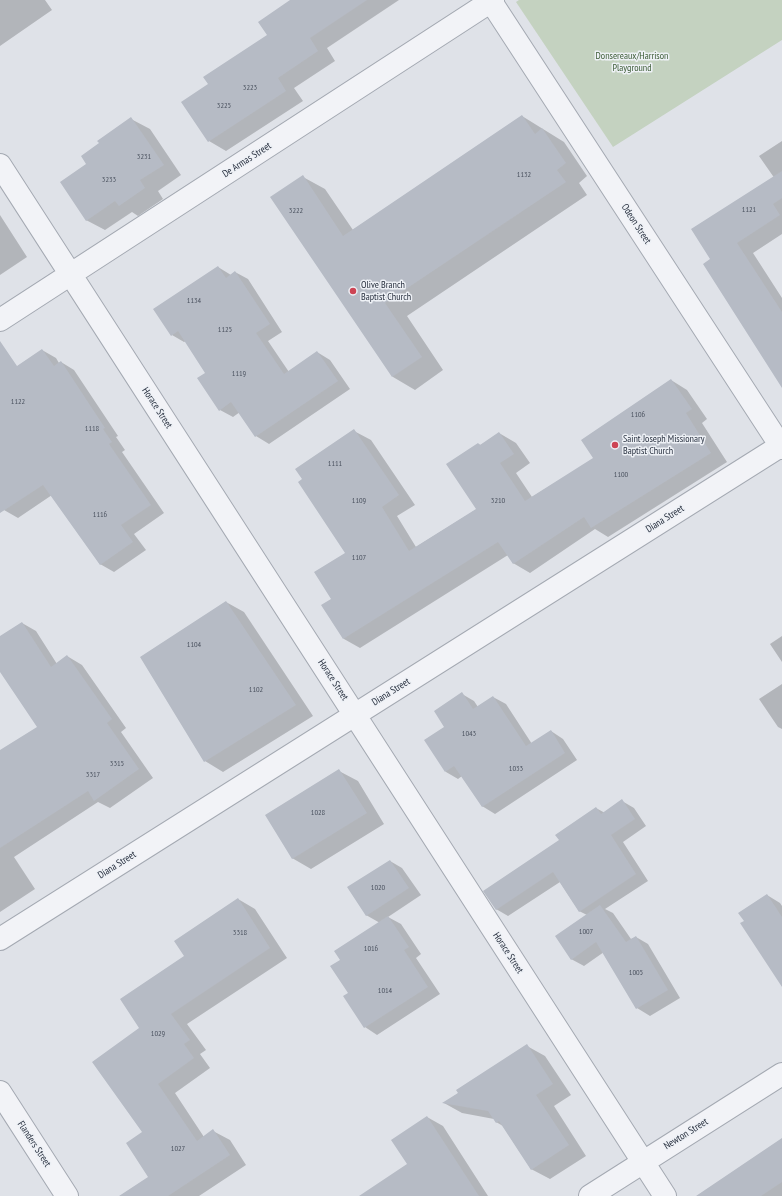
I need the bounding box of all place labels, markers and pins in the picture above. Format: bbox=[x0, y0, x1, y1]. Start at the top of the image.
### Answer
place label: Olive Branch Baptist Church bbox=[361, 279, 411, 302]
marker: Olive Branch Baptist Church bbox=[348, 286, 358, 296]
place label: Saint Joseph Missionary Baptist Church bbox=[623, 433, 704, 456]
marker: Saint Joseph Missionary Baptist Church bbox=[610, 440, 620, 450]

